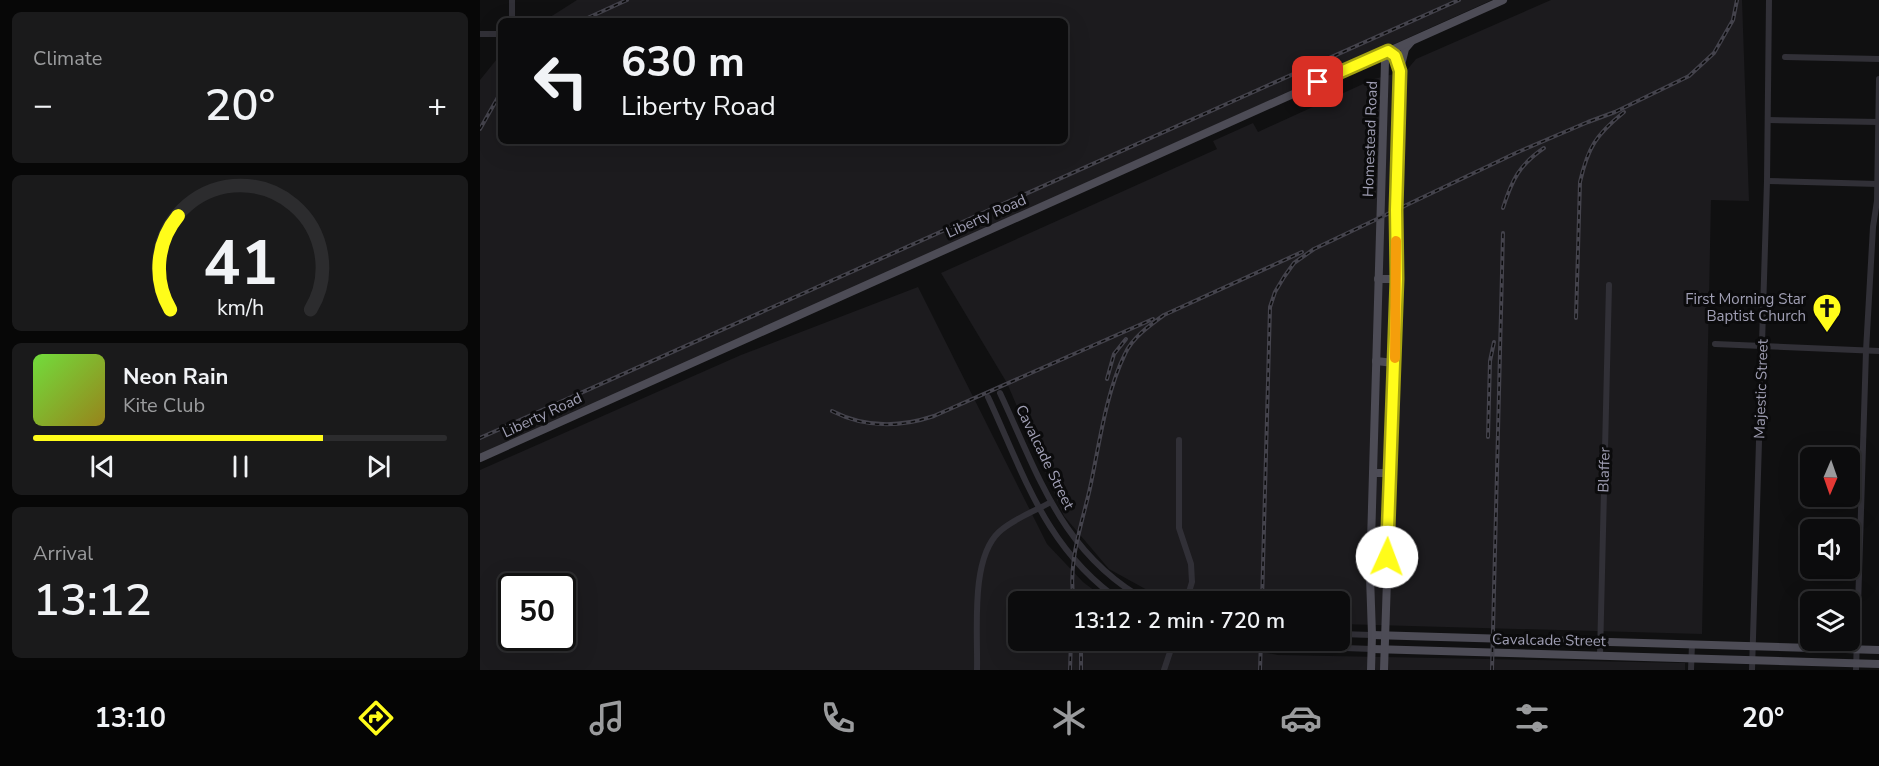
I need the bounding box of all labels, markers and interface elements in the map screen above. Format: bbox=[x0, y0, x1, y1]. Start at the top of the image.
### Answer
text: 630 m bbox=[621, 34, 745, 91]
icon: left bbox=[522, 42, 600, 120]
text: Climate bbox=[33, 45, 102, 72]
pin bbox=[1292, 56, 1343, 107]
icon: arrive bbox=[1301, 65, 1334, 98]
text: 20° bbox=[205, 75, 275, 136]
street label: Homestead Road bbox=[1358, 81, 1382, 197]
text: − bbox=[33, 83, 53, 128]
text: + bbox=[427, 83, 447, 128]
text: Liberty Road bbox=[621, 88, 776, 125]
street label: Liberty Road bbox=[943, 189, 1029, 243]
text: 41 bbox=[203, 222, 277, 307]
place label: First Morning Star Baptist Church bbox=[1685, 289, 1807, 326]
church icon: First Morning Star Baptist Church bbox=[1811, 292, 1843, 334]
text: km/h bbox=[216, 294, 264, 324]
street label: Majestic Street bbox=[1749, 338, 1773, 439]
text: Neon Rain bbox=[123, 362, 228, 392]
street label: Liberty Road bbox=[499, 388, 585, 442]
text: Kite Club bbox=[123, 392, 205, 419]
street label: Cavalcade Street bbox=[1011, 401, 1079, 513]
street label: Blaffer bbox=[1593, 446, 1615, 493]
north arrow bbox=[1800, 447, 1860, 507]
map controls bbox=[1800, 447, 1860, 651]
icon: previous bbox=[86, 450, 119, 483]
icon: pause bbox=[224, 450, 257, 483]
icon: next bbox=[362, 450, 395, 483]
button: sound bbox=[1800, 519, 1860, 579]
position arrow bbox=[1355, 525, 1419, 589]
text: Arrival bbox=[33, 540, 93, 567]
text: 13:12 bbox=[33, 570, 152, 631]
speed limit sign: 50 bbox=[498, 573, 576, 651]
button: layers bbox=[1800, 591, 1860, 651]
text: 13:12 · 2 min · 720 m bbox=[1073, 606, 1285, 636]
street label: Cavalcade Street bbox=[1492, 629, 1607, 651]
icon: directions bbox=[355, 697, 397, 739]
icon: music bbox=[586, 697, 628, 739]
icon: phone bbox=[817, 697, 859, 739]
icon: climate bbox=[1048, 697, 1090, 739]
icon: car bbox=[1280, 697, 1322, 739]
icon: filters bbox=[1511, 697, 1553, 739]
text: 13:10 bbox=[95, 700, 166, 737]
text: 20° bbox=[1742, 700, 1784, 737]

